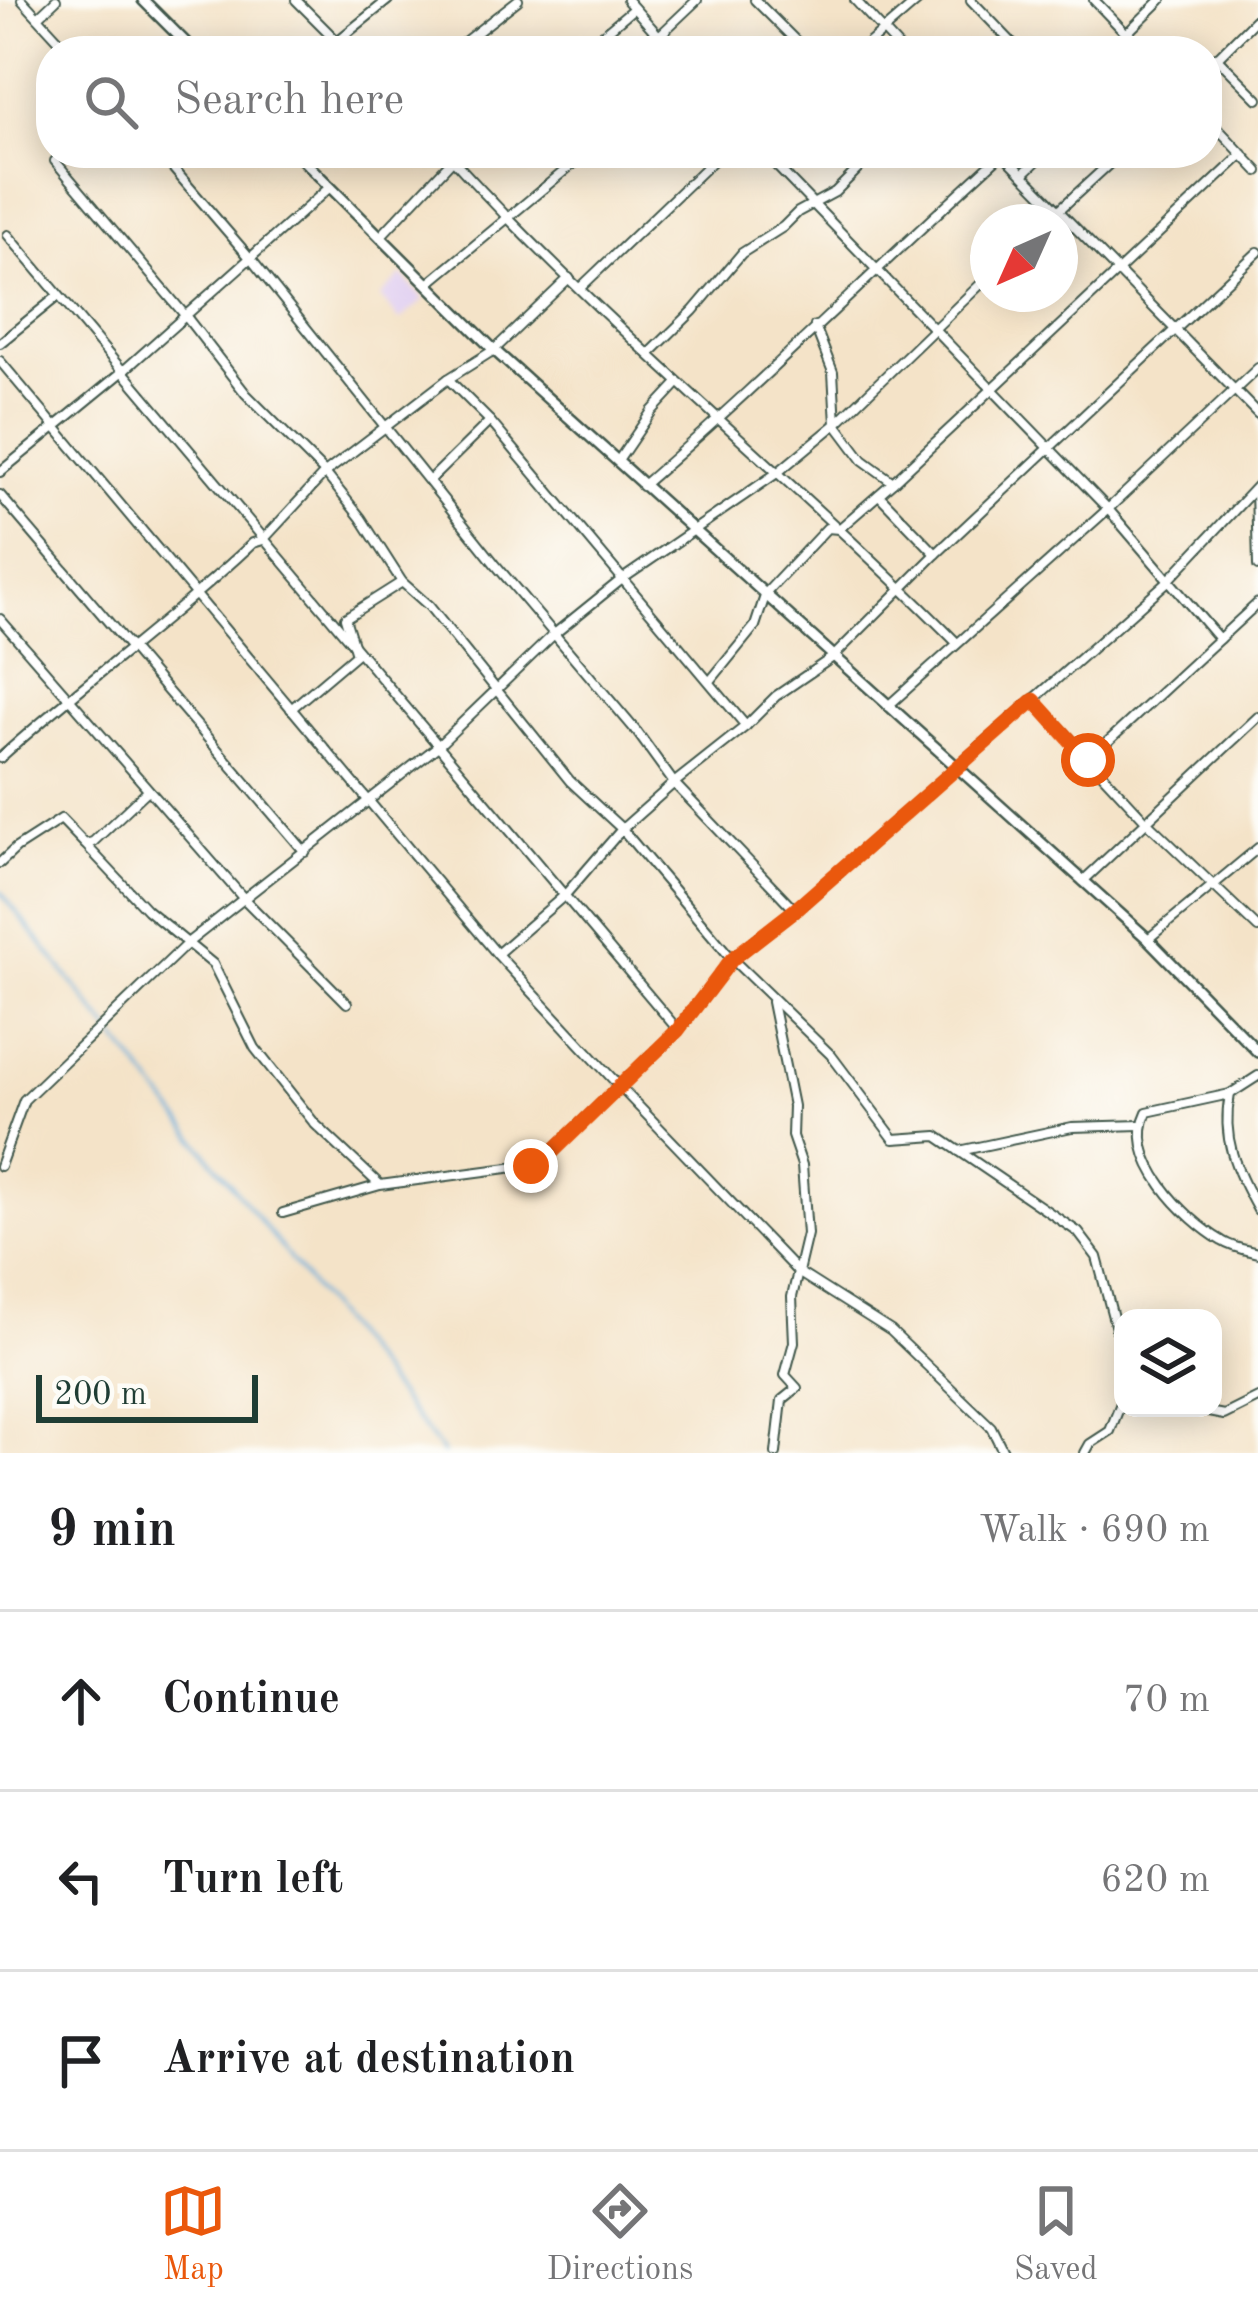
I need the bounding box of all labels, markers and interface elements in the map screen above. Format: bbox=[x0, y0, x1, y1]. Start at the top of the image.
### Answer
search box bbox=[36, 36, 1222, 168]
icon: search bbox=[78, 69, 144, 135]
text: Search here bbox=[174, 79, 404, 124]
north arrow bbox=[970, 204, 1078, 312]
route start bbox=[1061, 733, 1115, 787]
route end bbox=[504, 1139, 558, 1193]
map controls bbox=[1114, 1309, 1222, 1417]
button: layers bbox=[1114, 1309, 1222, 1417]
scale bar bbox=[36, 1369, 258, 1422]
text: 200 m bbox=[54, 1379, 147, 1412]
text: 9 min bbox=[48, 1506, 176, 1557]
text: Walk · 690 m bbox=[979, 1511, 1210, 1550]
icon: ahead bbox=[48, 1668, 114, 1734]
text: Continue bbox=[162, 1678, 340, 1723]
text: 70 m bbox=[1123, 1681, 1210, 1720]
icon: left bbox=[48, 1848, 114, 1914]
text: Turn left bbox=[162, 1858, 343, 1903]
text: 620 m bbox=[1100, 1861, 1210, 1900]
icon: arrive bbox=[48, 2028, 114, 2094]
text: Arrive at destination bbox=[162, 2038, 575, 2083]
tab: Map bbox=[160, 2178, 226, 2291]
tab: Directions bbox=[547, 2178, 693, 2291]
tab: Saved bbox=[1014, 2178, 1098, 2291]

